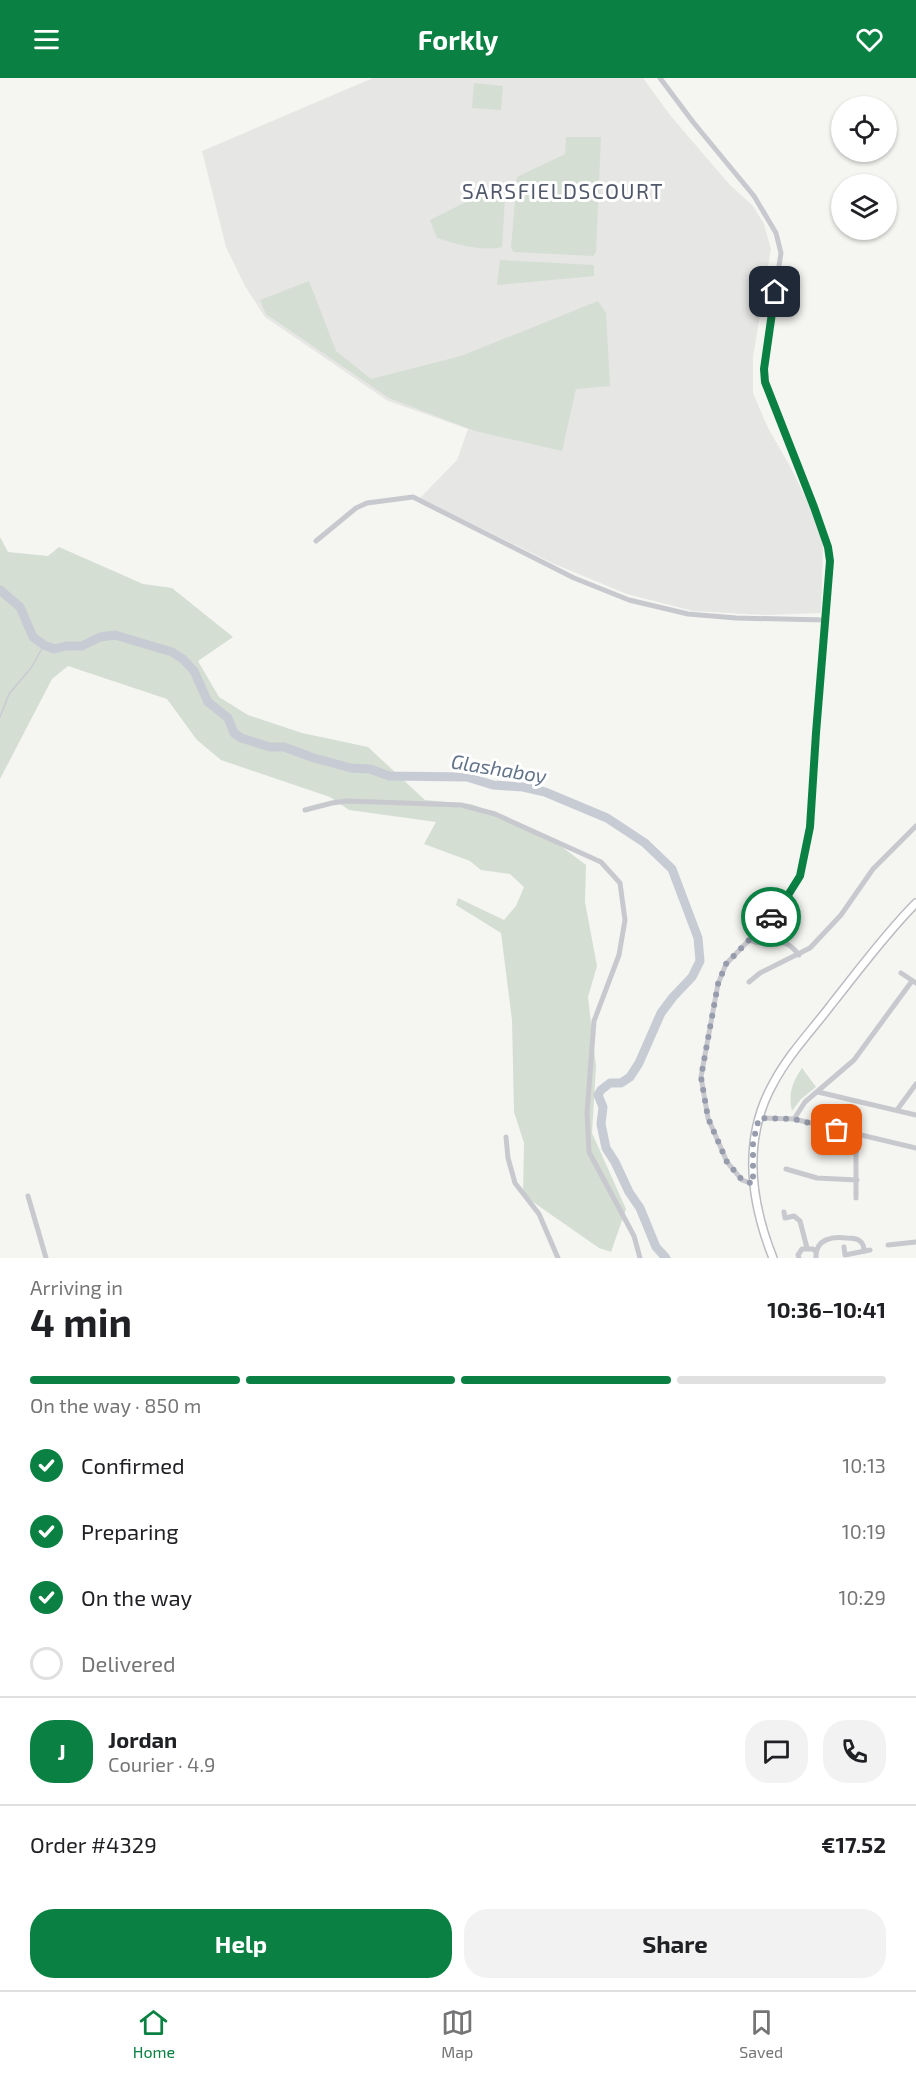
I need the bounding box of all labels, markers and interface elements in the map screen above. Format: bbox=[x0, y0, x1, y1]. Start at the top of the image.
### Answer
icon: menu bbox=[30, 23, 63, 56]
text: Forkly bbox=[418, 23, 498, 55]
icon: heart bbox=[853, 23, 886, 56]
map controls bbox=[831, 96, 897, 240]
button: locate bbox=[831, 96, 897, 162]
button: layers bbox=[831, 174, 897, 240]
district label: SARSFIELDSCOURT bbox=[462, 178, 664, 203]
pin bbox=[749, 266, 800, 317]
icon: home bbox=[758, 275, 791, 308]
water label: Glashaboy bbox=[449, 749, 549, 788]
courier bbox=[741, 887, 801, 947]
icon: car bbox=[755, 901, 788, 934]
pin bbox=[811, 1104, 862, 1155]
icon: bag bbox=[820, 1113, 853, 1146]
text: Arriving in bbox=[30, 1275, 123, 1299]
text: 10:36–10:41 bbox=[767, 1296, 886, 1322]
text: 4 min bbox=[30, 1298, 132, 1345]
text: On the way · 850 m bbox=[30, 1393, 201, 1417]
icon: check bbox=[30, 1449, 63, 1482]
text: Confirmed bbox=[81, 1452, 185, 1478]
text: 10:13 bbox=[842, 1453, 886, 1477]
icon: check bbox=[30, 1515, 63, 1548]
text: Preparing bbox=[81, 1518, 179, 1544]
text: 10:19 bbox=[842, 1519, 886, 1543]
icon: check bbox=[30, 1581, 63, 1614]
text: On the way bbox=[81, 1584, 192, 1610]
text: 10:29 bbox=[839, 1585, 886, 1609]
text: Delivered bbox=[81, 1650, 176, 1676]
button: chat bbox=[745, 1720, 808, 1783]
button: phone bbox=[823, 1720, 886, 1783]
text: Jordan bbox=[108, 1726, 177, 1752]
text: J bbox=[57, 1738, 66, 1764]
text: Courier · 4.9 bbox=[108, 1752, 215, 1776]
text: Order #4329 bbox=[30, 1831, 157, 1857]
text: €17.52 bbox=[821, 1831, 886, 1857]
button: Help bbox=[30, 1909, 452, 1978]
button: Share bbox=[464, 1909, 886, 1978]
tab: Home bbox=[133, 2006, 175, 2061]
tab: Map bbox=[441, 2006, 474, 2061]
tab: Saved bbox=[739, 2006, 783, 2061]

